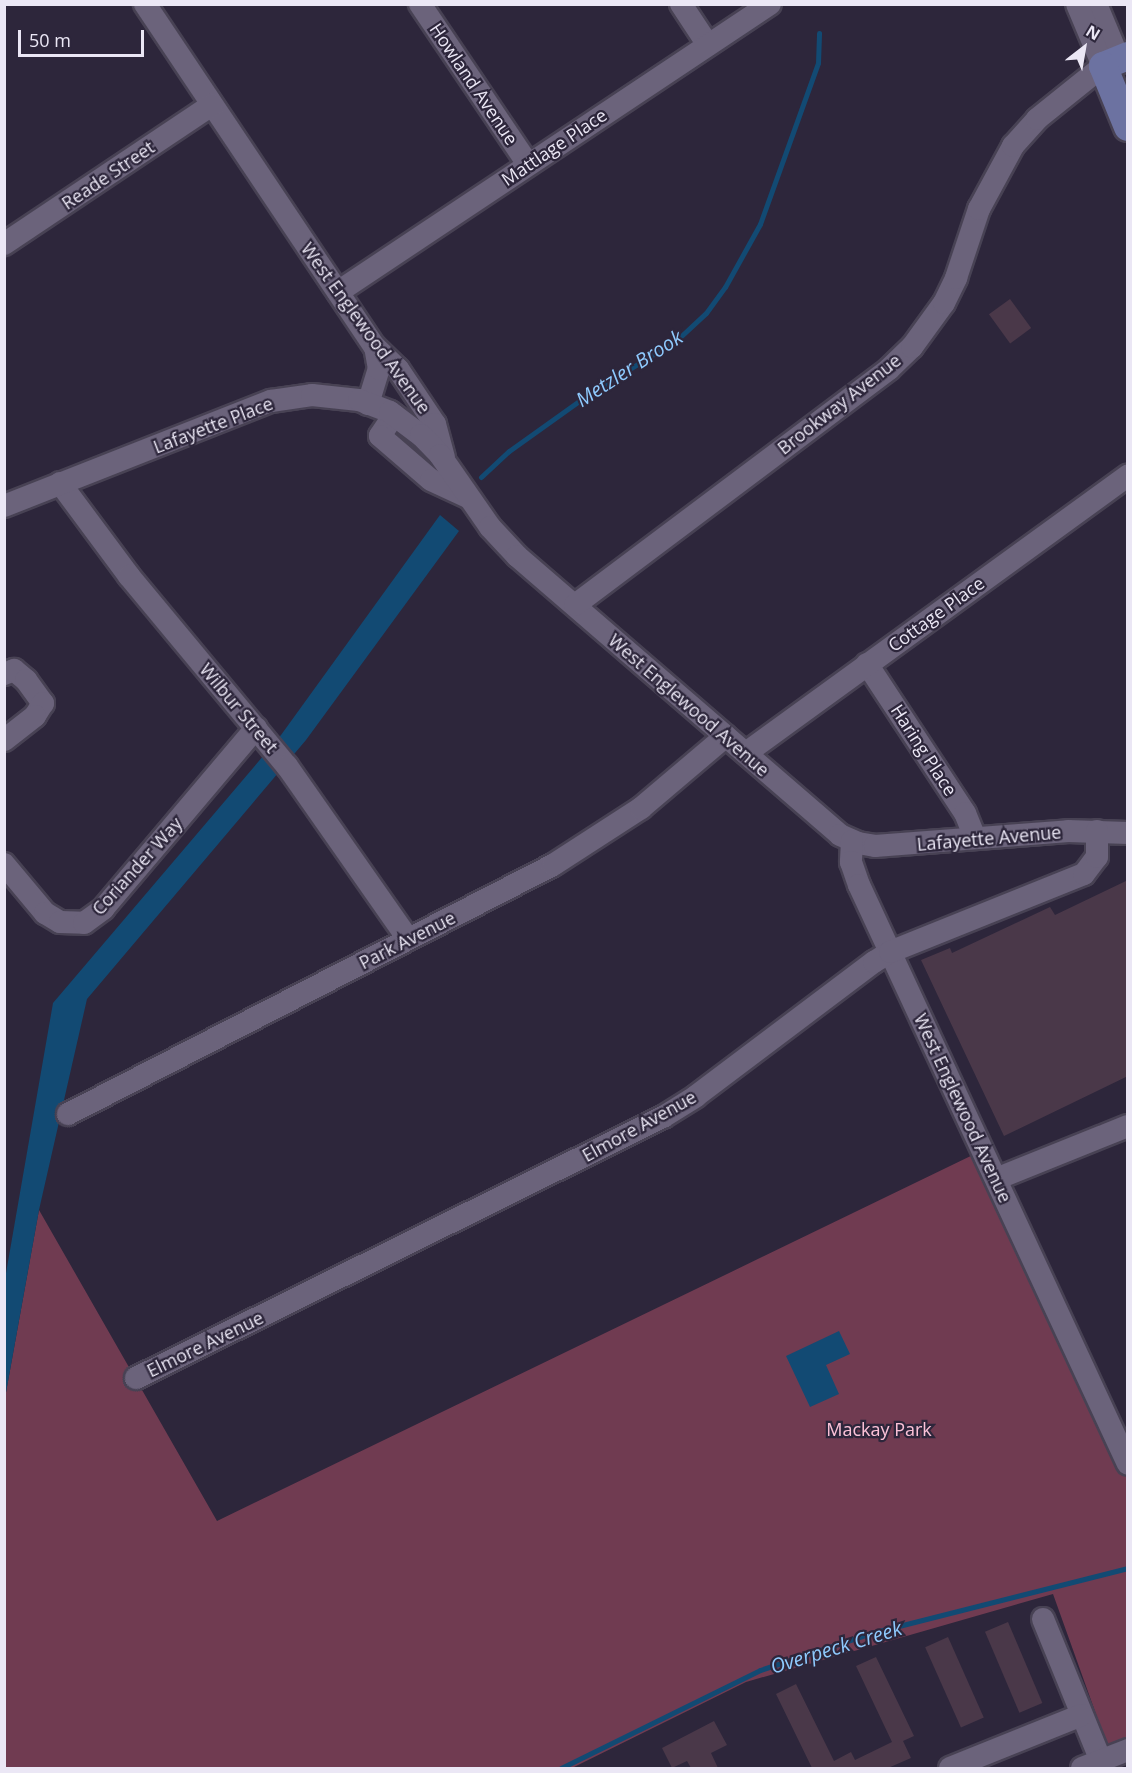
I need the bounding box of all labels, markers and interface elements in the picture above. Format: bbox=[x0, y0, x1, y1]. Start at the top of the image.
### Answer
scale bar bbox=[21, 18, 147, 56]
north arrow bbox=[1054, 18, 1114, 78]
street label: Howland Avenue bbox=[425, 19, 523, 149]
text: N bbox=[1082, 20, 1105, 45]
text: 50 m bbox=[29, 28, 71, 52]
street label: Mattlage Place bbox=[497, 104, 611, 190]
street label: Reade Street bbox=[57, 136, 159, 214]
street label: West Englewood Avenue bbox=[297, 238, 435, 418]
water label: Metzler Brook bbox=[571, 325, 687, 411]
street label: Brookway Avenue bbox=[773, 349, 905, 459]
street label: Lafayette Place bbox=[150, 392, 276, 458]
street label: Cottage Place bbox=[884, 572, 988, 656]
street label: West Englewood Avenue bbox=[604, 629, 774, 781]
street label: Wilbur Street bbox=[195, 659, 283, 757]
street label: Haring Place bbox=[886, 700, 962, 800]
street label: Coriander Way bbox=[88, 813, 186, 919]
street label: Lafayette Avenue bbox=[916, 821, 1062, 855]
street label: Park Avenue bbox=[355, 907, 459, 973]
street label: West Englewood Avenue bbox=[910, 1010, 1016, 1206]
street label: Elmore Avenue bbox=[578, 1086, 700, 1166]
street label: Elmore Avenue bbox=[143, 1306, 267, 1382]
park label: Mackay Park bbox=[826, 1418, 932, 1440]
water label: Overpeck Creek bbox=[767, 1616, 905, 1678]

